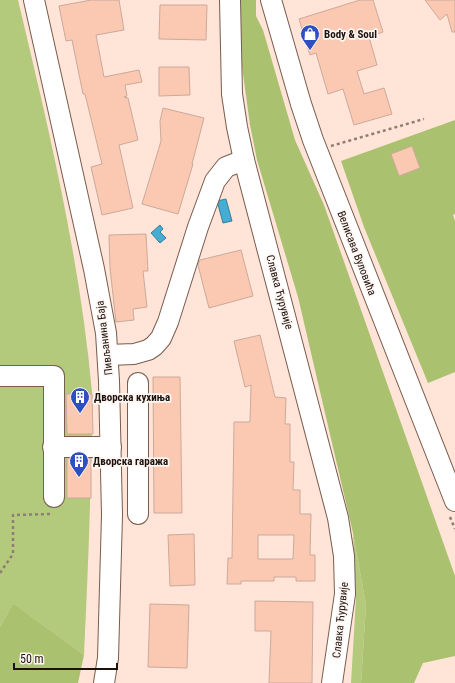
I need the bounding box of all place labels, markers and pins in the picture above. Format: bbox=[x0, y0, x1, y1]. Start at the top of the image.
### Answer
shop icon: Body & Soul bbox=[299, 23, 321, 51]
place label: Body & Soul bbox=[324, 28, 377, 41]
building icon: Дворска кухиња bbox=[69, 386, 91, 414]
place label: Дворска кухиња bbox=[94, 391, 170, 404]
building icon: Дворска гаража bbox=[68, 450, 90, 478]
place label: Дворска гаража bbox=[93, 455, 168, 468]

